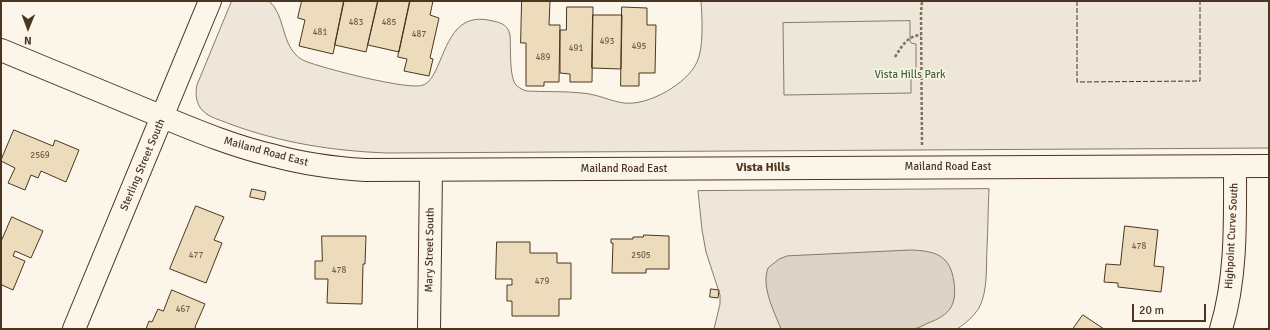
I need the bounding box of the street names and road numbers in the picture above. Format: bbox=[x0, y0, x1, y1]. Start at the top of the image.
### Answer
street label: Sterling Street South bbox=[118, 117, 168, 213]
street label: Mailand Road East bbox=[222, 134, 310, 170]
street label: Mailand Road East bbox=[905, 160, 991, 174]
street label: Mailand Road East bbox=[581, 162, 667, 176]
street label: Highpoint Curve South bbox=[1223, 183, 1241, 289]
street label: Mary Street South bbox=[423, 207, 437, 293]

